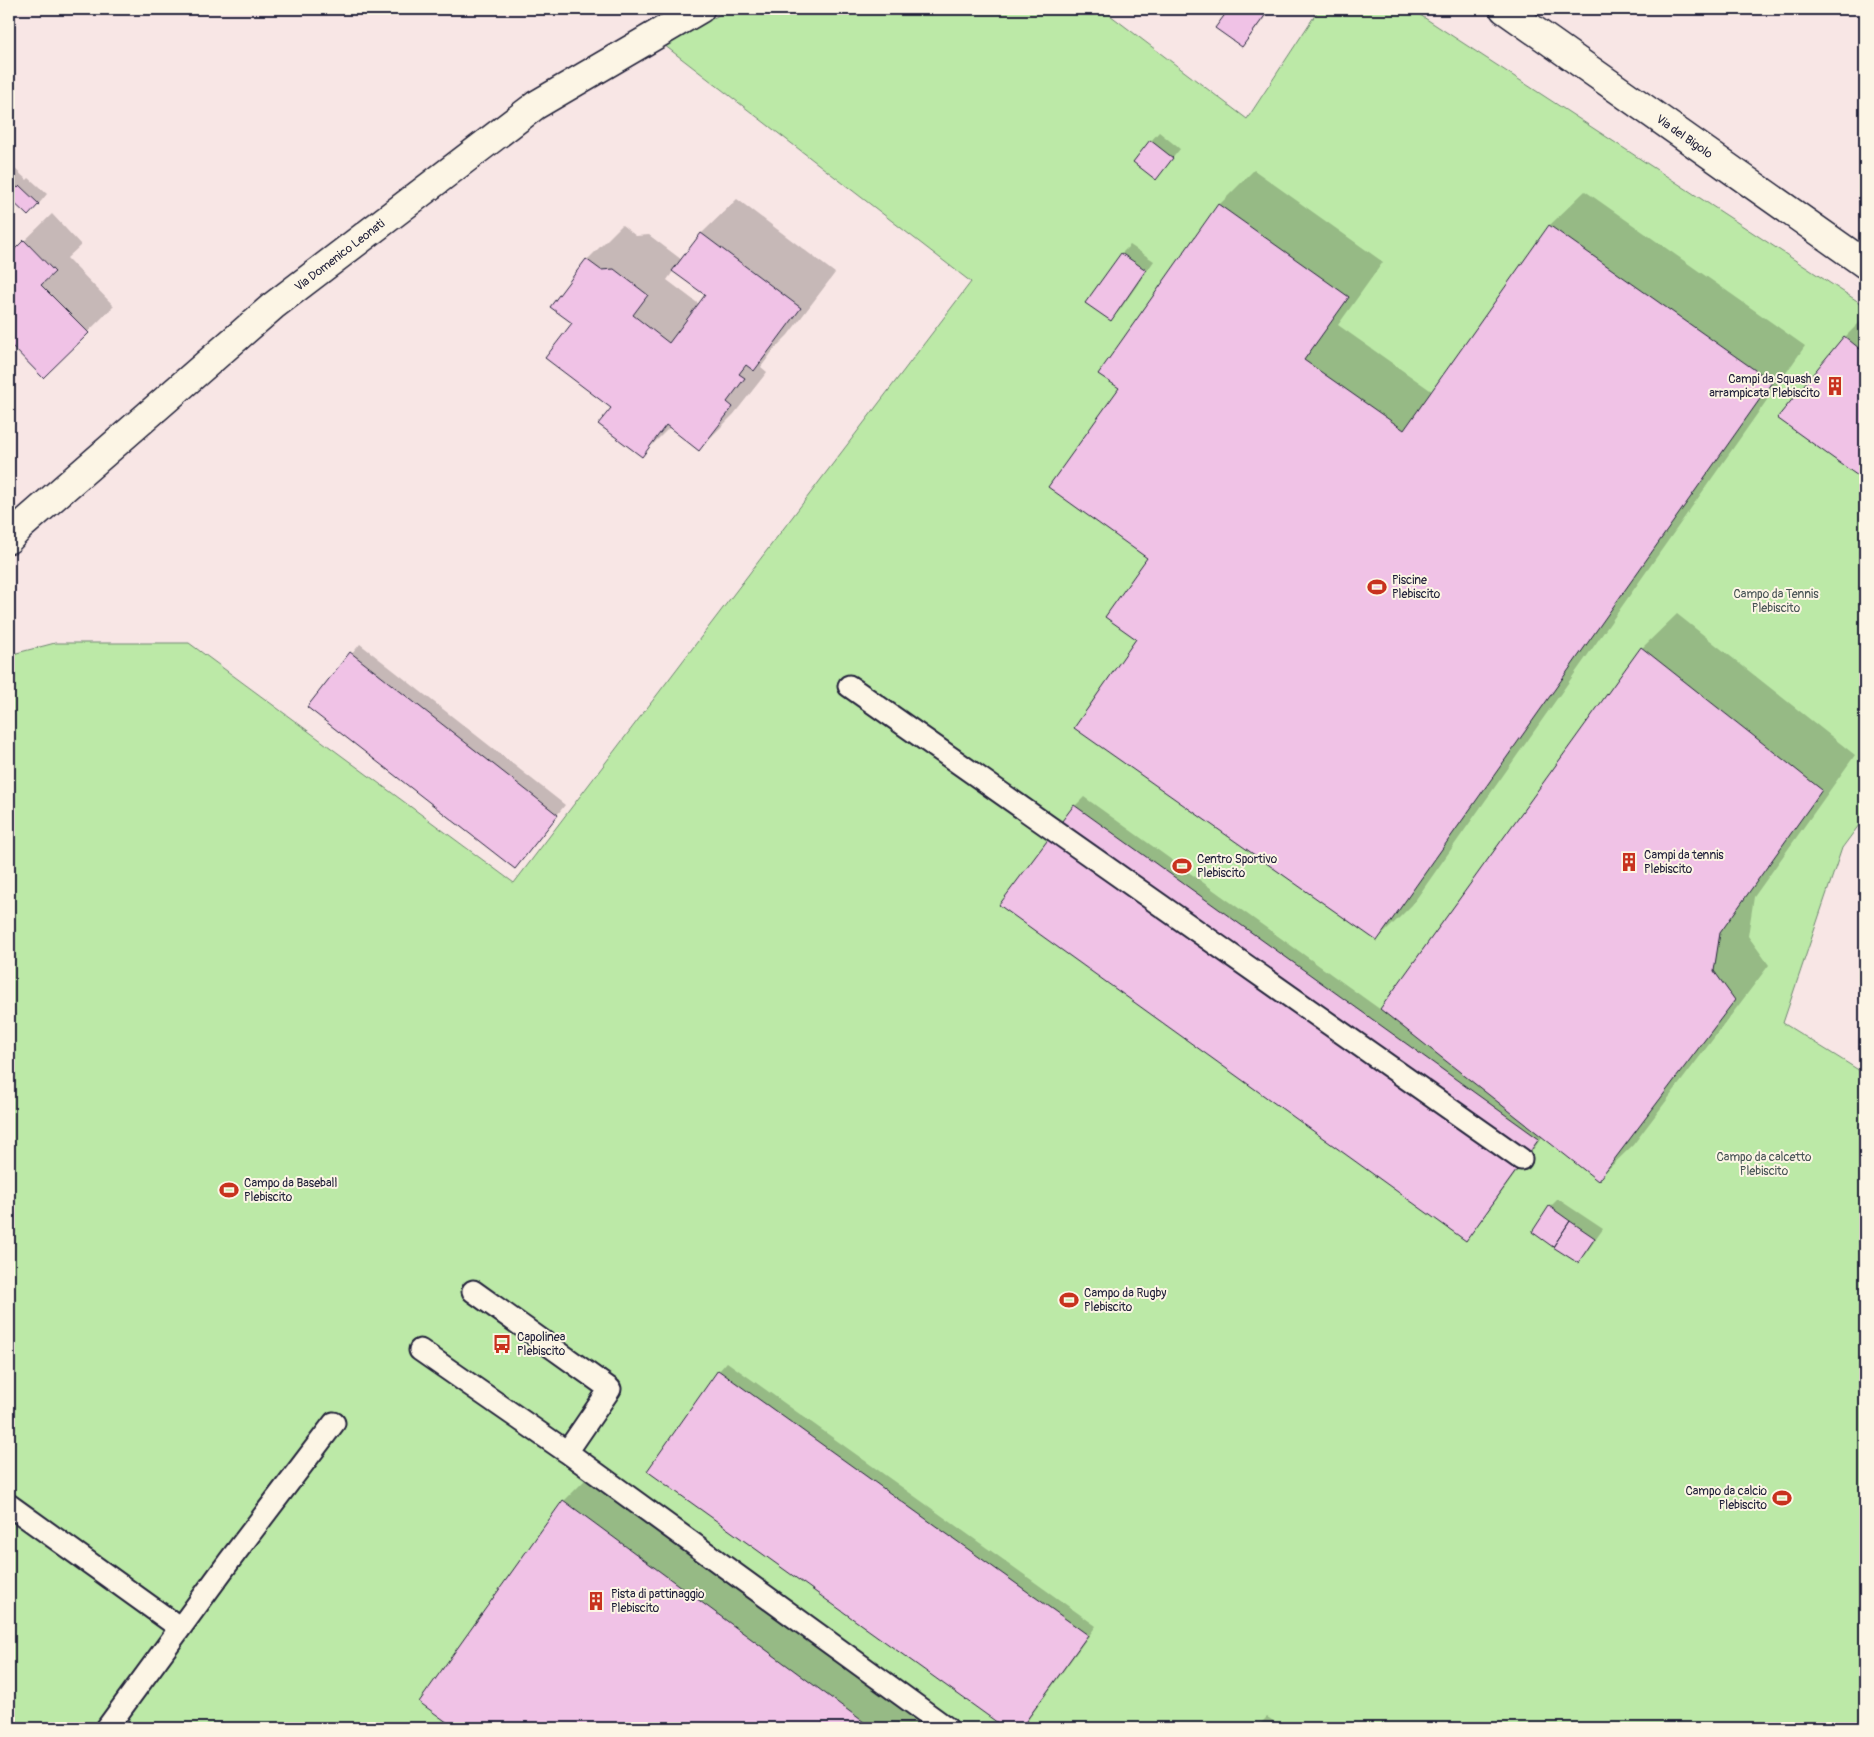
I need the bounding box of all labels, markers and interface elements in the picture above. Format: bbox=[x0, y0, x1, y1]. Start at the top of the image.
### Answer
street label: Via del Bigolo bbox=[1653, 111, 1716, 162]
street label: Via Domenico Leonati bbox=[291, 216, 388, 294]
place label: Campi da Squash e arrampicata Plebiscito bbox=[1709, 372, 1821, 401]
building icon: Campi da Squash e arrampicata Plebiscito bbox=[1824, 375, 1846, 397]
place label: Piscine Plebiscito bbox=[1392, 573, 1441, 602]
sports icon: Piscine Plebiscito bbox=[1366, 576, 1388, 598]
park label: Campo da Tennis Plebiscito bbox=[1733, 587, 1819, 616]
place label: Campi da tennis Plebiscito bbox=[1644, 848, 1724, 877]
building icon: Campi da tennis Plebiscito bbox=[1618, 851, 1640, 873]
place label: Centro Sportivo Plebiscito bbox=[1197, 852, 1278, 881]
sports icon: Centro Sportivo Plebiscito bbox=[1171, 855, 1193, 877]
park label: Campo da calcetto Plebiscito bbox=[1716, 1150, 1812, 1179]
place label: Campo da Baseball Plebiscito bbox=[244, 1176, 337, 1205]
sports icon: Campo da Baseball Plebiscito bbox=[218, 1179, 240, 1201]
place label: Campo da Rugby Plebiscito bbox=[1084, 1286, 1166, 1315]
sports icon: Campo da Rugby Plebiscito bbox=[1058, 1289, 1080, 1311]
place label: Capolinea Plebiscito bbox=[517, 1330, 566, 1359]
bus stop icon: Capolinea Plebiscito bbox=[491, 1333, 513, 1355]
place label: Campo da calcio Plebiscito bbox=[1685, 1484, 1768, 1513]
sports icon: Campo da calcio Plebiscito bbox=[1771, 1487, 1793, 1509]
place label: Pista di pattinaggio Plebiscito bbox=[611, 1587, 705, 1616]
building icon: Pista di pattinaggio Plebiscito bbox=[585, 1590, 607, 1612]

